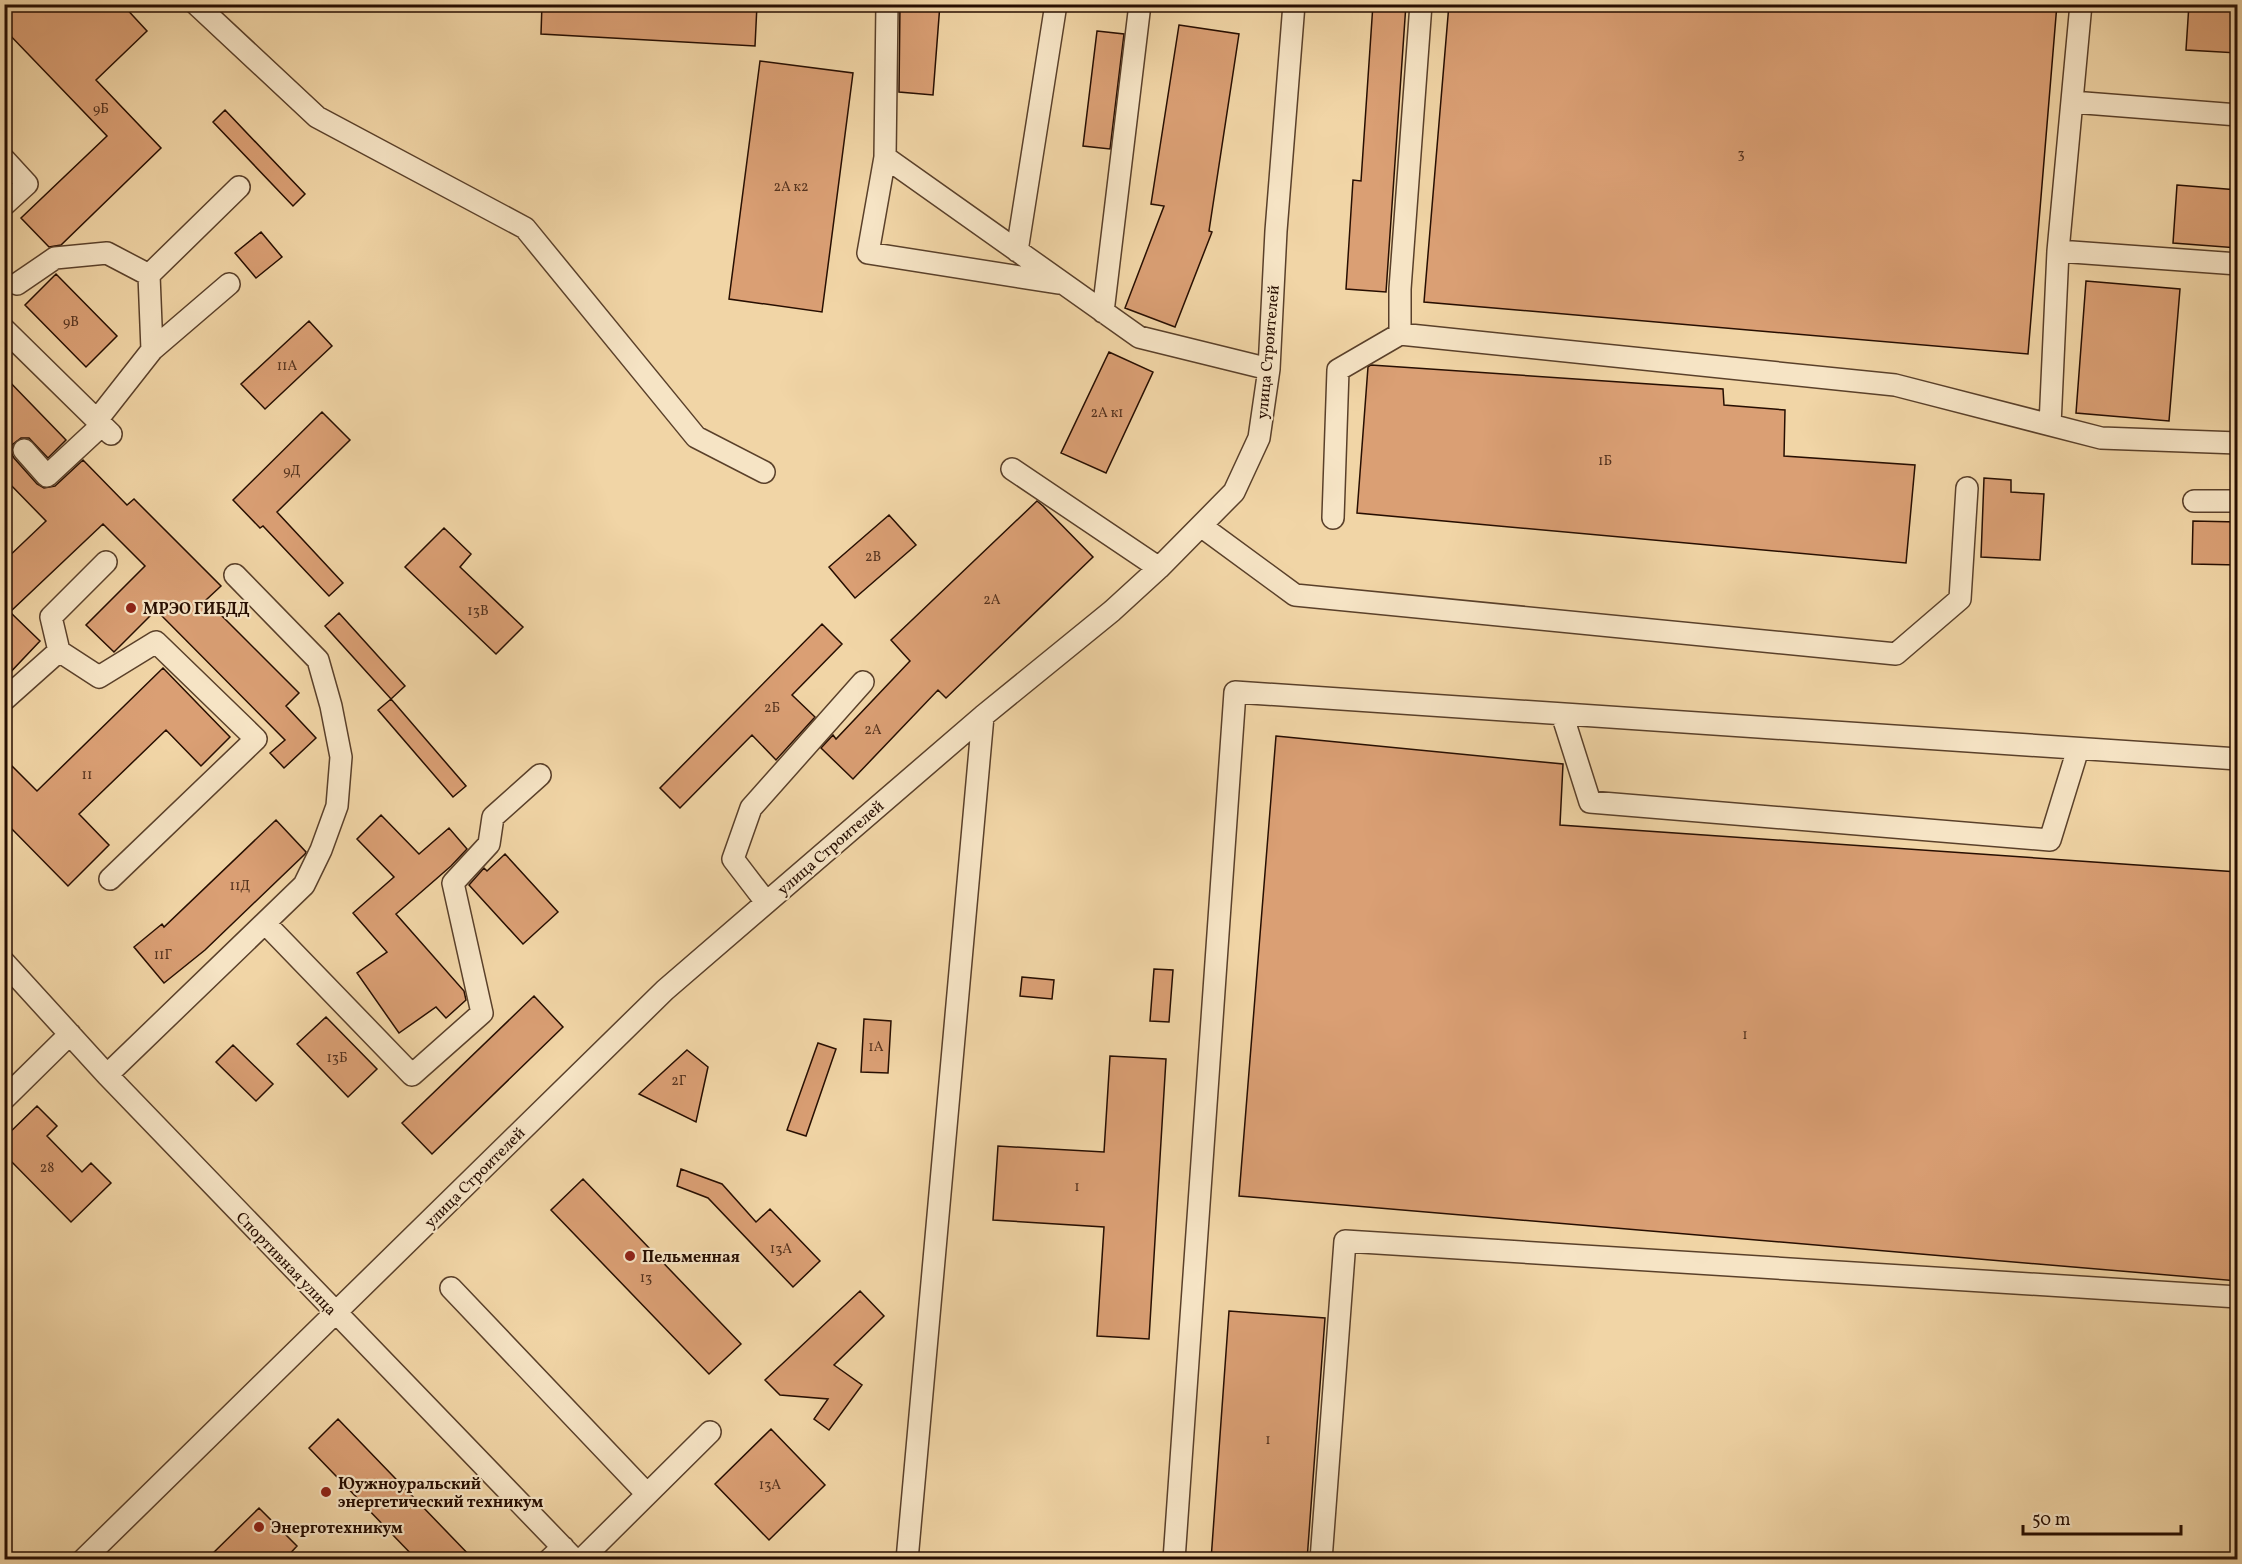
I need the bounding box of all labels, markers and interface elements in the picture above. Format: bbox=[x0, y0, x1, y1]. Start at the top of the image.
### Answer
house number: 9Б bbox=[93, 100, 109, 119]
house number: 3 bbox=[1737, 145, 1745, 164]
house number: 2А к2 bbox=[773, 178, 809, 197]
street label: улица Строителей bbox=[1252, 284, 1286, 420]
house number: 9В bbox=[63, 313, 79, 332]
house number: 11А bbox=[277, 357, 297, 376]
house number: 2А к1 bbox=[1090, 404, 1124, 423]
house number: 1Б bbox=[1598, 452, 1612, 471]
house number: 9Д bbox=[283, 462, 301, 481]
house number: 2В bbox=[865, 548, 881, 567]
house number: 2А bbox=[983, 591, 1001, 610]
place label: МРЭО ГИБДД bbox=[143, 599, 250, 621]
marker: МРЭО ГИБДД bbox=[124, 601, 138, 615]
house number: 13В bbox=[467, 602, 489, 621]
house number: 2Б bbox=[764, 699, 780, 718]
house number: 2А bbox=[864, 721, 882, 740]
house number: 11 bbox=[82, 766, 92, 785]
street label: улица Строителей bbox=[773, 796, 890, 901]
house number: 11Д bbox=[229, 877, 251, 896]
house number: 11Г bbox=[154, 946, 173, 965]
house number: 1 bbox=[1742, 1026, 1748, 1045]
house number: 1А bbox=[868, 1038, 884, 1057]
house number: 13Б bbox=[326, 1049, 348, 1068]
house number: 2Г bbox=[671, 1072, 687, 1091]
street label: улица Строителей bbox=[420, 1123, 531, 1234]
house number: 28 bbox=[40, 1159, 54, 1178]
house number: 1 bbox=[1074, 1178, 1080, 1197]
street label: Спортивная улица bbox=[230, 1208, 341, 1321]
house number: 13А bbox=[770, 1240, 792, 1259]
place label: Пельменная bbox=[642, 1247, 740, 1269]
marker: Пельменная bbox=[623, 1249, 637, 1263]
house number: 13 bbox=[640, 1269, 652, 1288]
house number: 1 bbox=[1265, 1431, 1271, 1450]
place label: Юужноуральский энергетический техникум bbox=[338, 1474, 543, 1514]
house number: 13А bbox=[759, 1476, 781, 1495]
marker: Юужноуральский энергетический техникум bbox=[319, 1485, 333, 1499]
scale bar bbox=[2023, 1498, 2180, 1536]
text: 50 m bbox=[2032, 1508, 2071, 1533]
place label: Энерготехникум bbox=[271, 1518, 403, 1540]
marker: Энерготехникум bbox=[252, 1520, 266, 1534]

